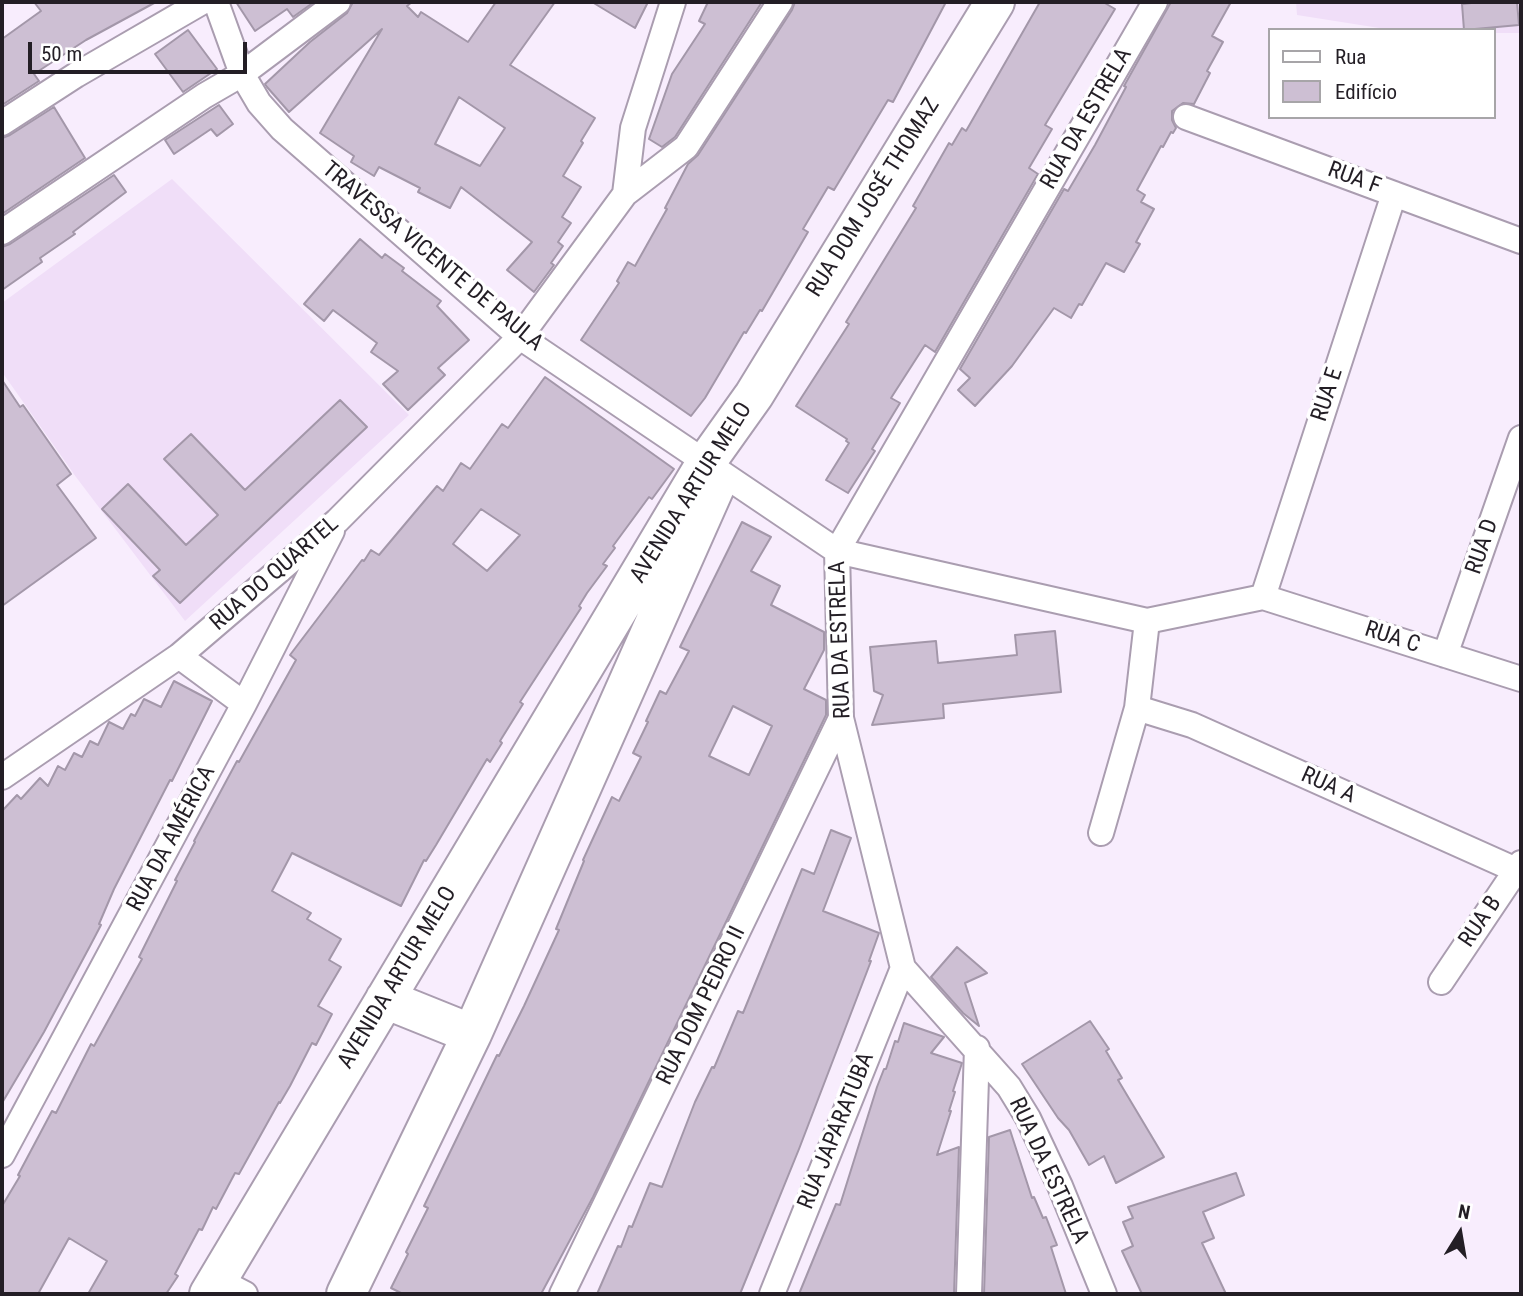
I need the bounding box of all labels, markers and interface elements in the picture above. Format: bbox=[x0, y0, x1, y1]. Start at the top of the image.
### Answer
scale bar bbox=[32, 28, 250, 72]
legend bbox=[1268, 28, 1495, 119]
text: 50 m bbox=[41, 42, 82, 66]
street label: RUA DA ESTRELA bbox=[1035, 44, 1139, 194]
text: Rua bbox=[1335, 45, 1366, 69]
text: Edifício bbox=[1335, 80, 1397, 104]
street label: RUA DOM JOSÉ THOMAZ bbox=[801, 93, 947, 303]
street label: TRAVESSA VICENTE DE PAULA bbox=[316, 156, 548, 358]
street label: RUA F bbox=[1324, 157, 1384, 201]
street label: RUA E bbox=[1306, 365, 1350, 425]
street label: AVENIDA ARTUR MELO bbox=[625, 398, 759, 588]
street label: RUA DO QUARTEL bbox=[205, 511, 345, 637]
street label: RUA D bbox=[1461, 516, 1505, 578]
street label: RUA DA ESTRELA bbox=[824, 560, 858, 720]
street label: RUA C bbox=[1361, 616, 1423, 660]
street label: RUA DA AMÉRICA bbox=[122, 761, 222, 917]
street label: RUA A bbox=[1296, 762, 1360, 810]
street label: AVENIDA ARTUR MELO bbox=[333, 882, 463, 1074]
street label: RUA B bbox=[1454, 891, 1508, 953]
street label: RUA DOM PEDRO II bbox=[652, 922, 752, 1090]
street label: RUA JAPARATUBA bbox=[793, 1049, 881, 1213]
street label: RUA DA ESTRELA bbox=[1002, 1093, 1094, 1249]
north arrow bbox=[1425, 1198, 1495, 1268]
text: N bbox=[1456, 1199, 1472, 1224]

